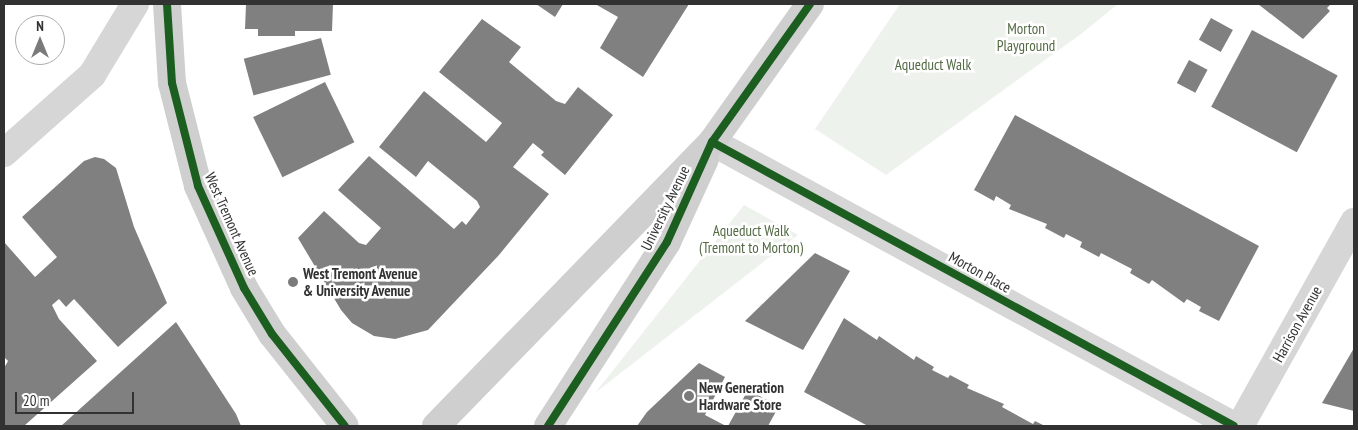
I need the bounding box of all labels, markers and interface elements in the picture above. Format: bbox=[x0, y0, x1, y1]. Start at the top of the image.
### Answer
north arrow bbox=[15, 15, 65, 65]
text: N bbox=[36, 17, 44, 35]
park label: Morton Playground bbox=[997, 19, 1055, 54]
park label: Aqueduct Walk bbox=[895, 56, 971, 74]
street label: University Avenue bbox=[637, 162, 693, 254]
street label: West Tremont Avenue bbox=[201, 169, 263, 279]
park label: Aqueduct Walk (Tremont to Morton) bbox=[699, 221, 803, 256]
street label: Morton Place bbox=[946, 248, 1014, 296]
place label: West Tremont Avenue & University Avenue bbox=[303, 264, 419, 299]
marker: West Tremont Avenue & University Avenue bbox=[287, 276, 299, 288]
street label: Harrison Avenue bbox=[1269, 283, 1325, 365]
place label: New Generation Hardware Store bbox=[699, 378, 784, 413]
scale bar bbox=[18, 382, 136, 414]
marker: New Generation Hardware Store bbox=[683, 390, 695, 402]
text: 20 m bbox=[23, 391, 49, 410]

